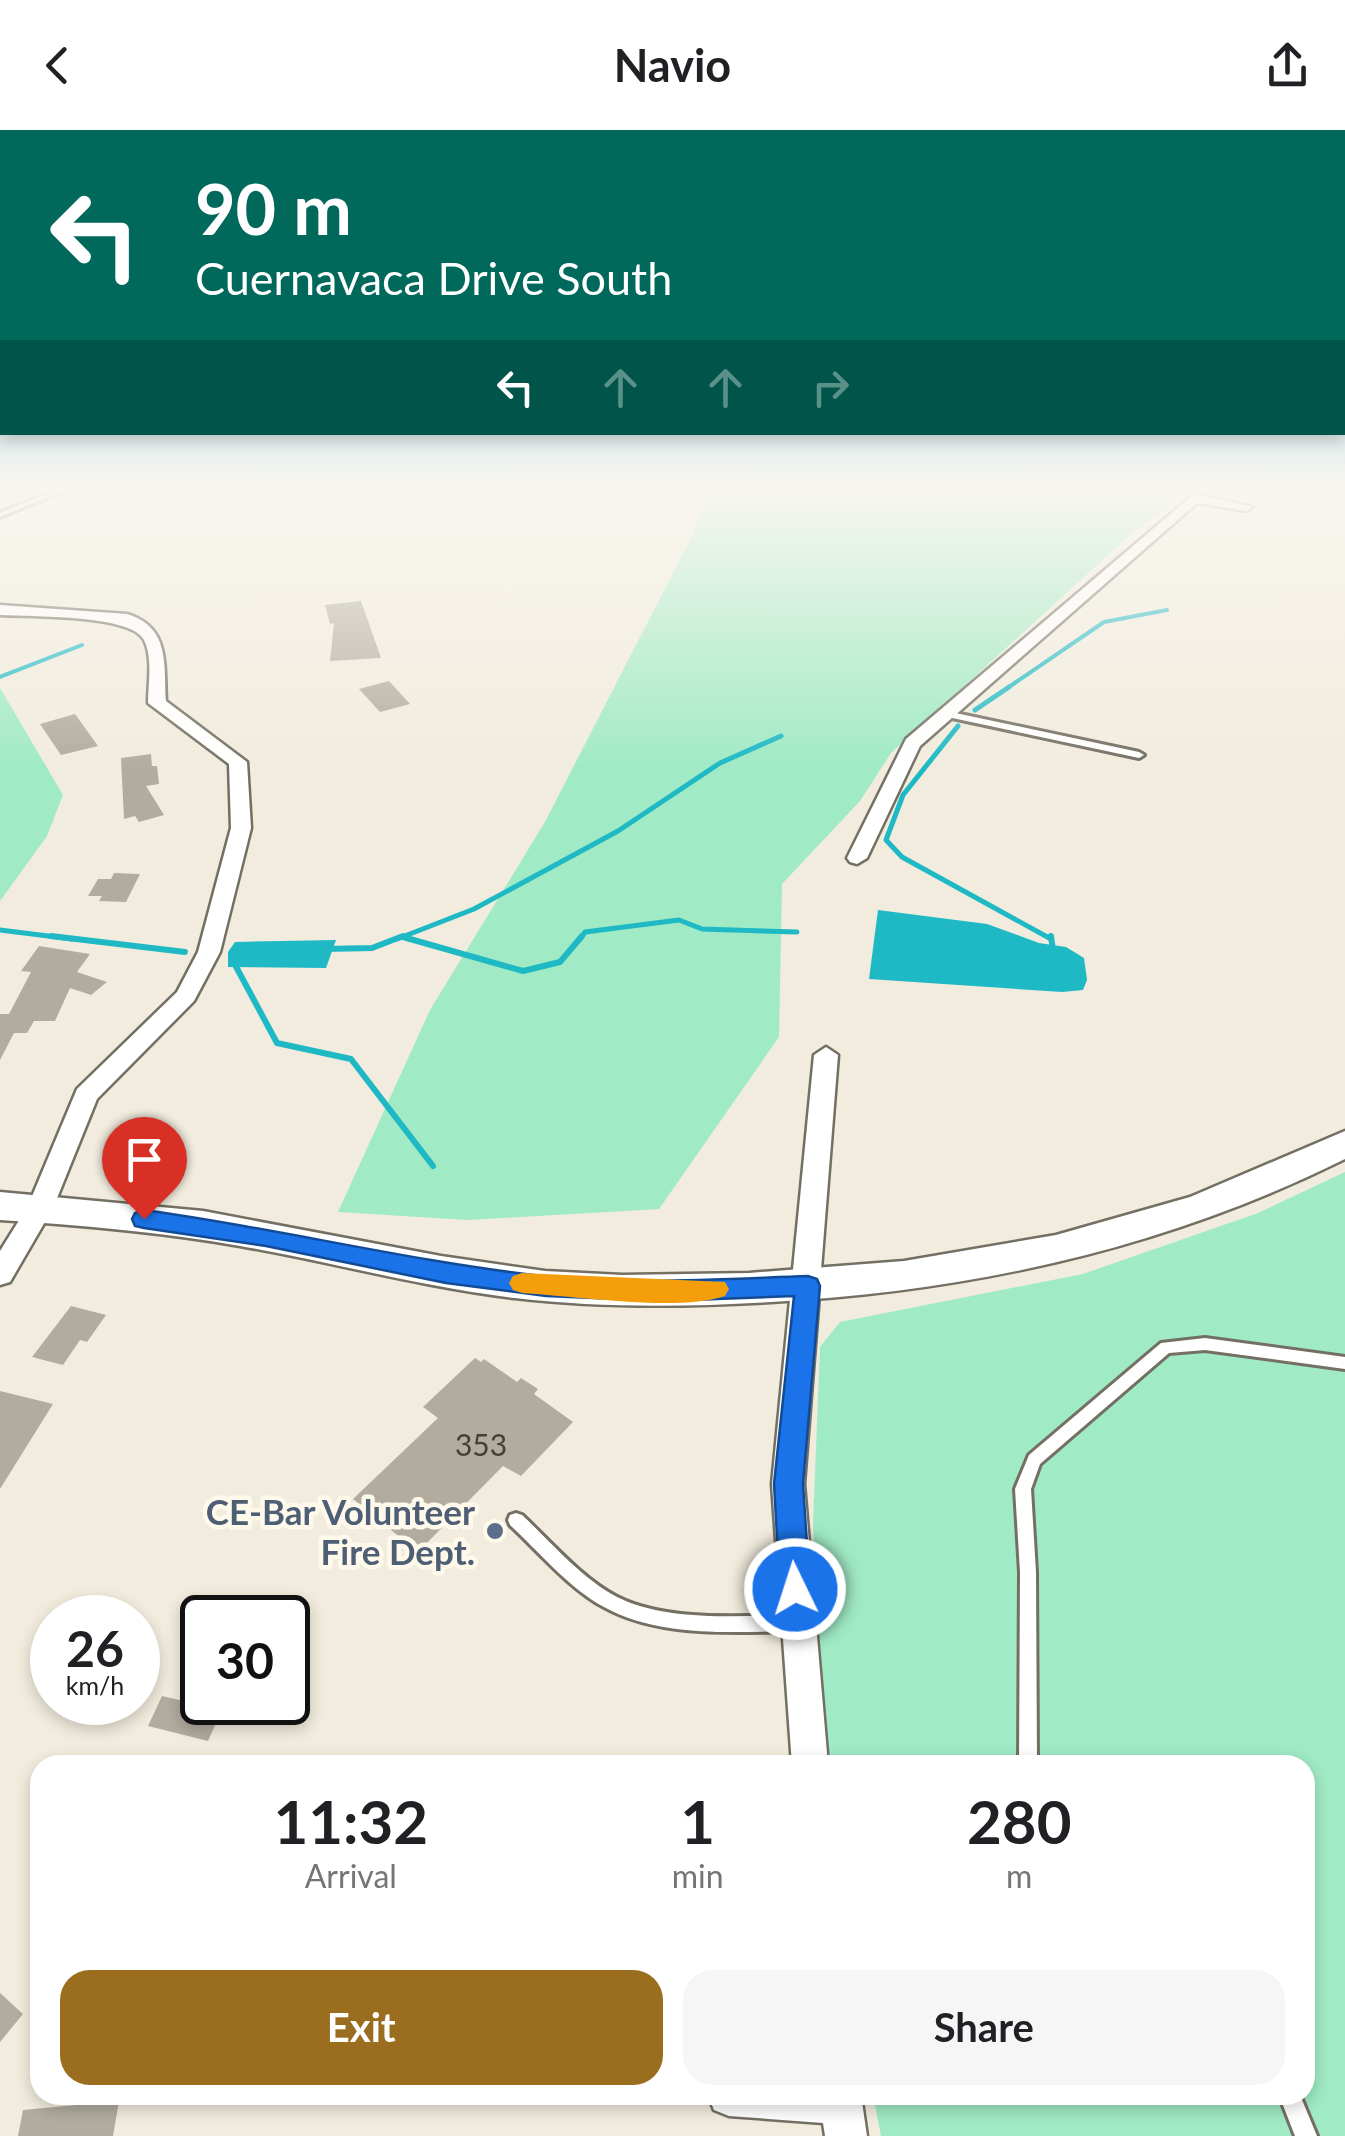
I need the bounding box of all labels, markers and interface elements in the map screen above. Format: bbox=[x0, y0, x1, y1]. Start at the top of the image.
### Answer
icon: back bbox=[30, 38, 85, 93]
text: Navio bbox=[614, 38, 731, 92]
icon: share bbox=[1260, 38, 1315, 93]
text: 90 m bbox=[195, 166, 352, 250]
icon: left bbox=[30, 170, 160, 300]
text: Cuernavaca Drive South bbox=[195, 251, 672, 305]
icon: left bbox=[488, 360, 543, 415]
icon: ahead bbox=[593, 360, 648, 415]
icon: ahead bbox=[698, 360, 753, 415]
icon: right bbox=[803, 360, 858, 415]
pin bbox=[102, 1117, 187, 1220]
icon: arrive bbox=[117, 1132, 172, 1187]
house number: 353 bbox=[455, 1426, 507, 1462]
place label: CE-Bar Volunteer Fire Dept. bbox=[206, 1490, 475, 1572]
marker: CE-Bar Volunteer Fire Dept. bbox=[484, 1520, 506, 1542]
position arrow bbox=[743, 1537, 847, 1641]
speed limit sign: 30 bbox=[180, 1595, 310, 1725]
text: 26 bbox=[66, 1618, 124, 1678]
text: km/h bbox=[66, 1670, 124, 1700]
text: 11:32 bbox=[274, 1785, 428, 1857]
text: 1 bbox=[680, 1785, 715, 1857]
text: 280 bbox=[967, 1785, 1071, 1857]
text: Arrival bbox=[305, 1856, 397, 1895]
text: min bbox=[672, 1856, 724, 1895]
text: m bbox=[1006, 1856, 1032, 1895]
button: Exit bbox=[60, 1970, 663, 2085]
button: Share bbox=[683, 1970, 1285, 2085]

